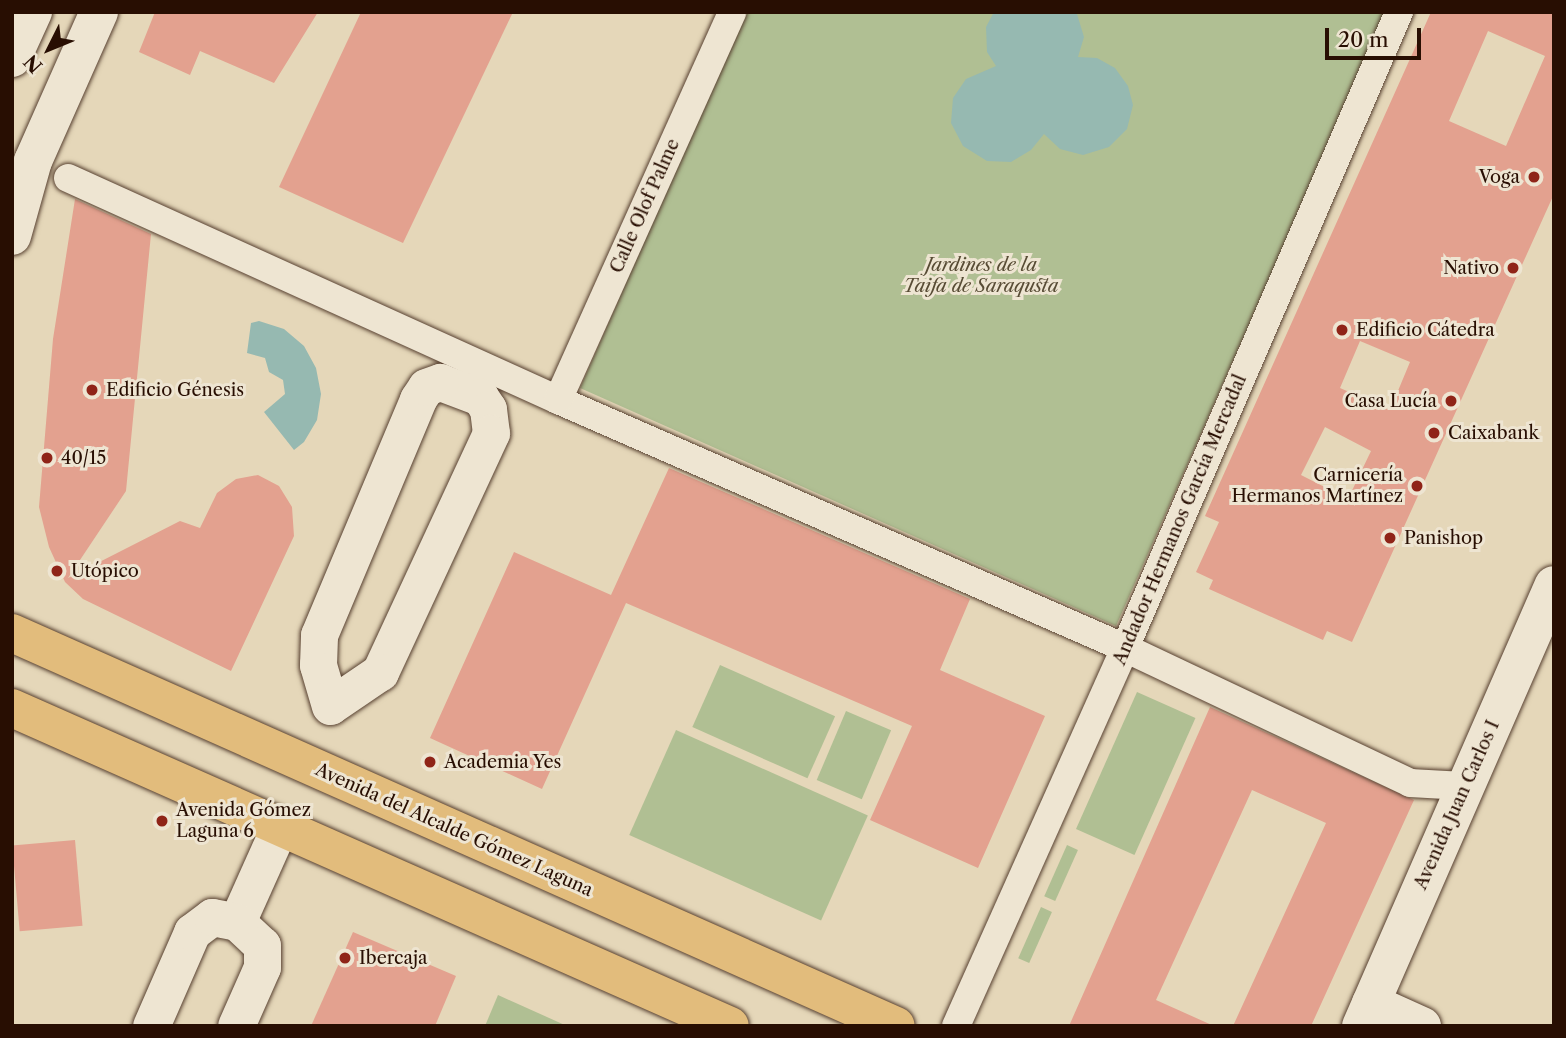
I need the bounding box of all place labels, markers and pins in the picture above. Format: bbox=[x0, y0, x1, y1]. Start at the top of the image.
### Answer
place label: Voga bbox=[1479, 166, 1520, 188]
marker: Voga bbox=[1526, 169, 1542, 185]
place label: Nativo bbox=[1443, 257, 1499, 279]
marker: Nativo bbox=[1505, 260, 1521, 276]
place label: Edificio Cátedra bbox=[1356, 319, 1495, 341]
marker: Edificio Cátedra bbox=[1334, 322, 1350, 338]
place label: Edificio Génesis bbox=[106, 379, 244, 401]
marker: Edificio Génesis bbox=[84, 382, 100, 398]
place label: Casa Lucía bbox=[1344, 390, 1437, 412]
marker: Casa Lucía bbox=[1443, 393, 1459, 409]
place label: Caixabank bbox=[1448, 422, 1539, 444]
marker: Caixabank bbox=[1426, 425, 1442, 441]
place label: 40/15 bbox=[61, 447, 106, 469]
marker: 40/15 bbox=[39, 450, 55, 466]
place label: Carnicería Hermanos Martínez bbox=[1232, 465, 1403, 508]
marker: Carnicería Hermanos Martínez bbox=[1409, 478, 1425, 494]
place label: Panishop bbox=[1404, 527, 1483, 549]
marker: Panishop bbox=[1382, 530, 1398, 546]
place label: Utópico bbox=[71, 560, 139, 582]
marker: Utópico bbox=[49, 563, 65, 579]
place label: Academia Yes bbox=[444, 751, 562, 773]
marker: Academia Yes bbox=[422, 754, 438, 770]
place label: Avenida Gómez Laguna 6 bbox=[176, 800, 311, 842]
marker: Avenida Gómez Laguna 6 bbox=[154, 813, 170, 829]
place label: Ibercaja bbox=[359, 947, 428, 969]
marker: Ibercaja bbox=[337, 950, 353, 966]

